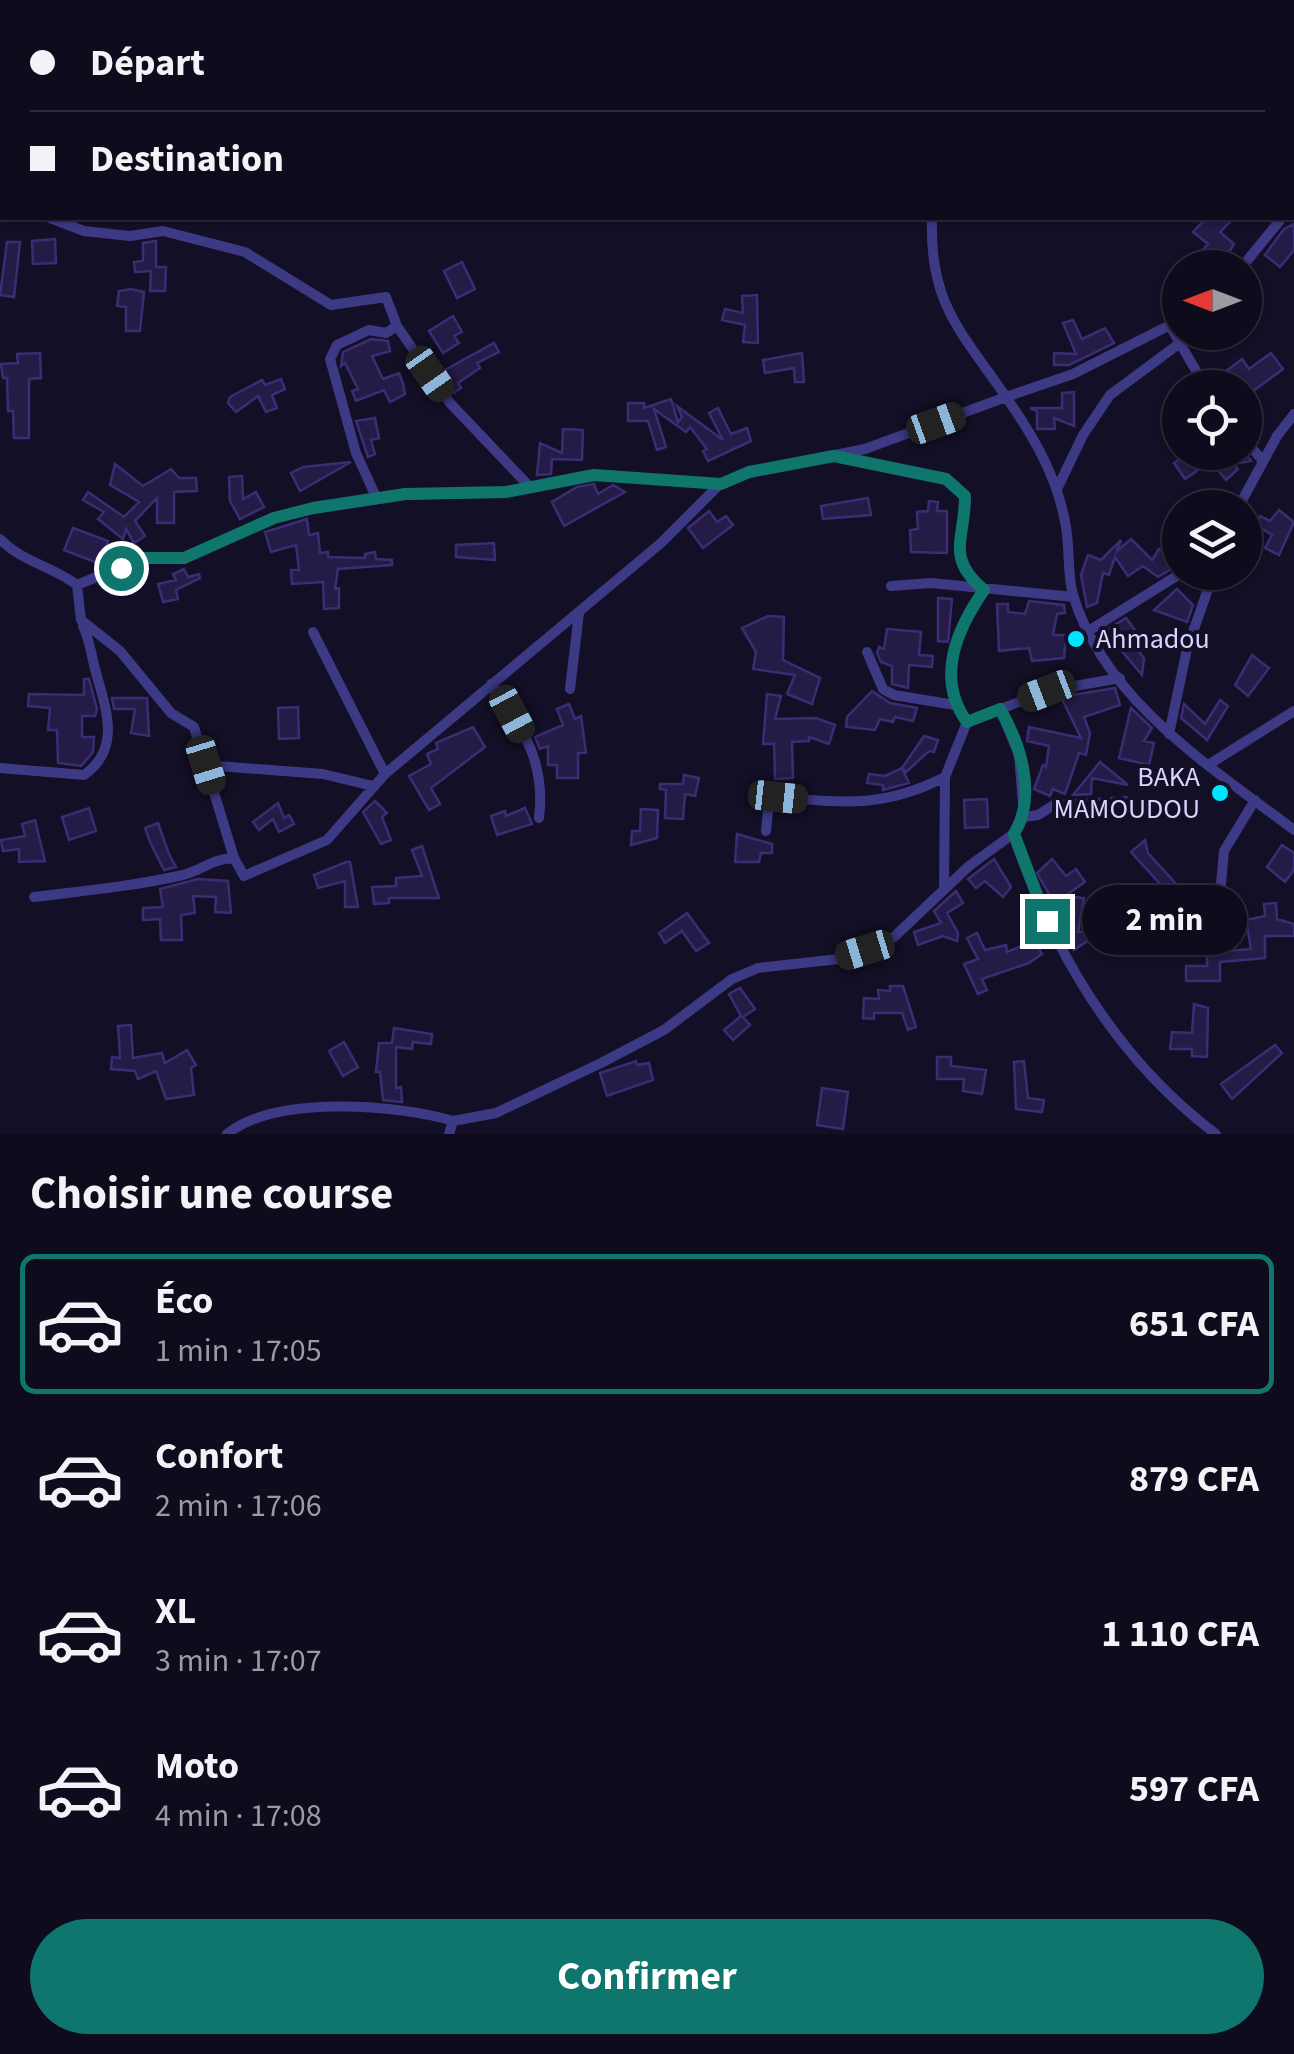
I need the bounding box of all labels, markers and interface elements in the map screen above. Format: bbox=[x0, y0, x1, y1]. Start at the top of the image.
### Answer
text: Départ bbox=[90, 36, 205, 90]
text: Destination bbox=[90, 132, 284, 186]
north arrow bbox=[1162, 250, 1262, 350]
map controls bbox=[1162, 250, 1262, 590]
car bbox=[401, 341, 459, 407]
button: locate bbox=[1162, 370, 1262, 470]
car bbox=[903, 399, 969, 447]
button: layers bbox=[1162, 490, 1262, 590]
route start bbox=[99, 546, 144, 591]
place label: Ahmadou bbox=[1096, 619, 1210, 659]
marker: Ahmadou bbox=[1065, 628, 1087, 650]
car bbox=[1014, 666, 1080, 716]
car bbox=[485, 680, 539, 748]
car bbox=[183, 732, 229, 798]
place label: BAKA MAMOUDOU bbox=[1054, 757, 1201, 829]
car bbox=[747, 779, 809, 815]
marker: BAKA MAMOUDOU bbox=[1209, 782, 1231, 804]
callout: 2 min bbox=[1082, 886, 1247, 956]
text: 2 min bbox=[1126, 897, 1203, 943]
route end bbox=[1025, 899, 1070, 944]
car bbox=[832, 927, 898, 973]
text: Choisir une course bbox=[30, 1162, 393, 1226]
text: Éco bbox=[155, 1274, 213, 1328]
icon: car bbox=[35, 1279, 125, 1369]
text: 651 CFA bbox=[1129, 1297, 1259, 1351]
text: 1 min · 17:05 bbox=[155, 1328, 322, 1374]
text: Confort bbox=[155, 1429, 283, 1483]
icon: car bbox=[35, 1434, 125, 1524]
text: 879 CFA bbox=[1129, 1452, 1259, 1506]
text: 2 min · 17:06 bbox=[155, 1483, 322, 1529]
text: XL bbox=[155, 1584, 196, 1638]
icon: car bbox=[35, 1589, 125, 1679]
text: 1 110 CFA bbox=[1101, 1607, 1259, 1661]
text: 3 min · 17:07 bbox=[155, 1638, 322, 1684]
text: Moto bbox=[155, 1739, 239, 1793]
icon: car bbox=[35, 1744, 125, 1834]
text: 597 CFA bbox=[1129, 1762, 1259, 1816]
text: 4 min · 17:08 bbox=[155, 1793, 322, 1839]
button: Confirmer bbox=[30, 1919, 1264, 2034]

